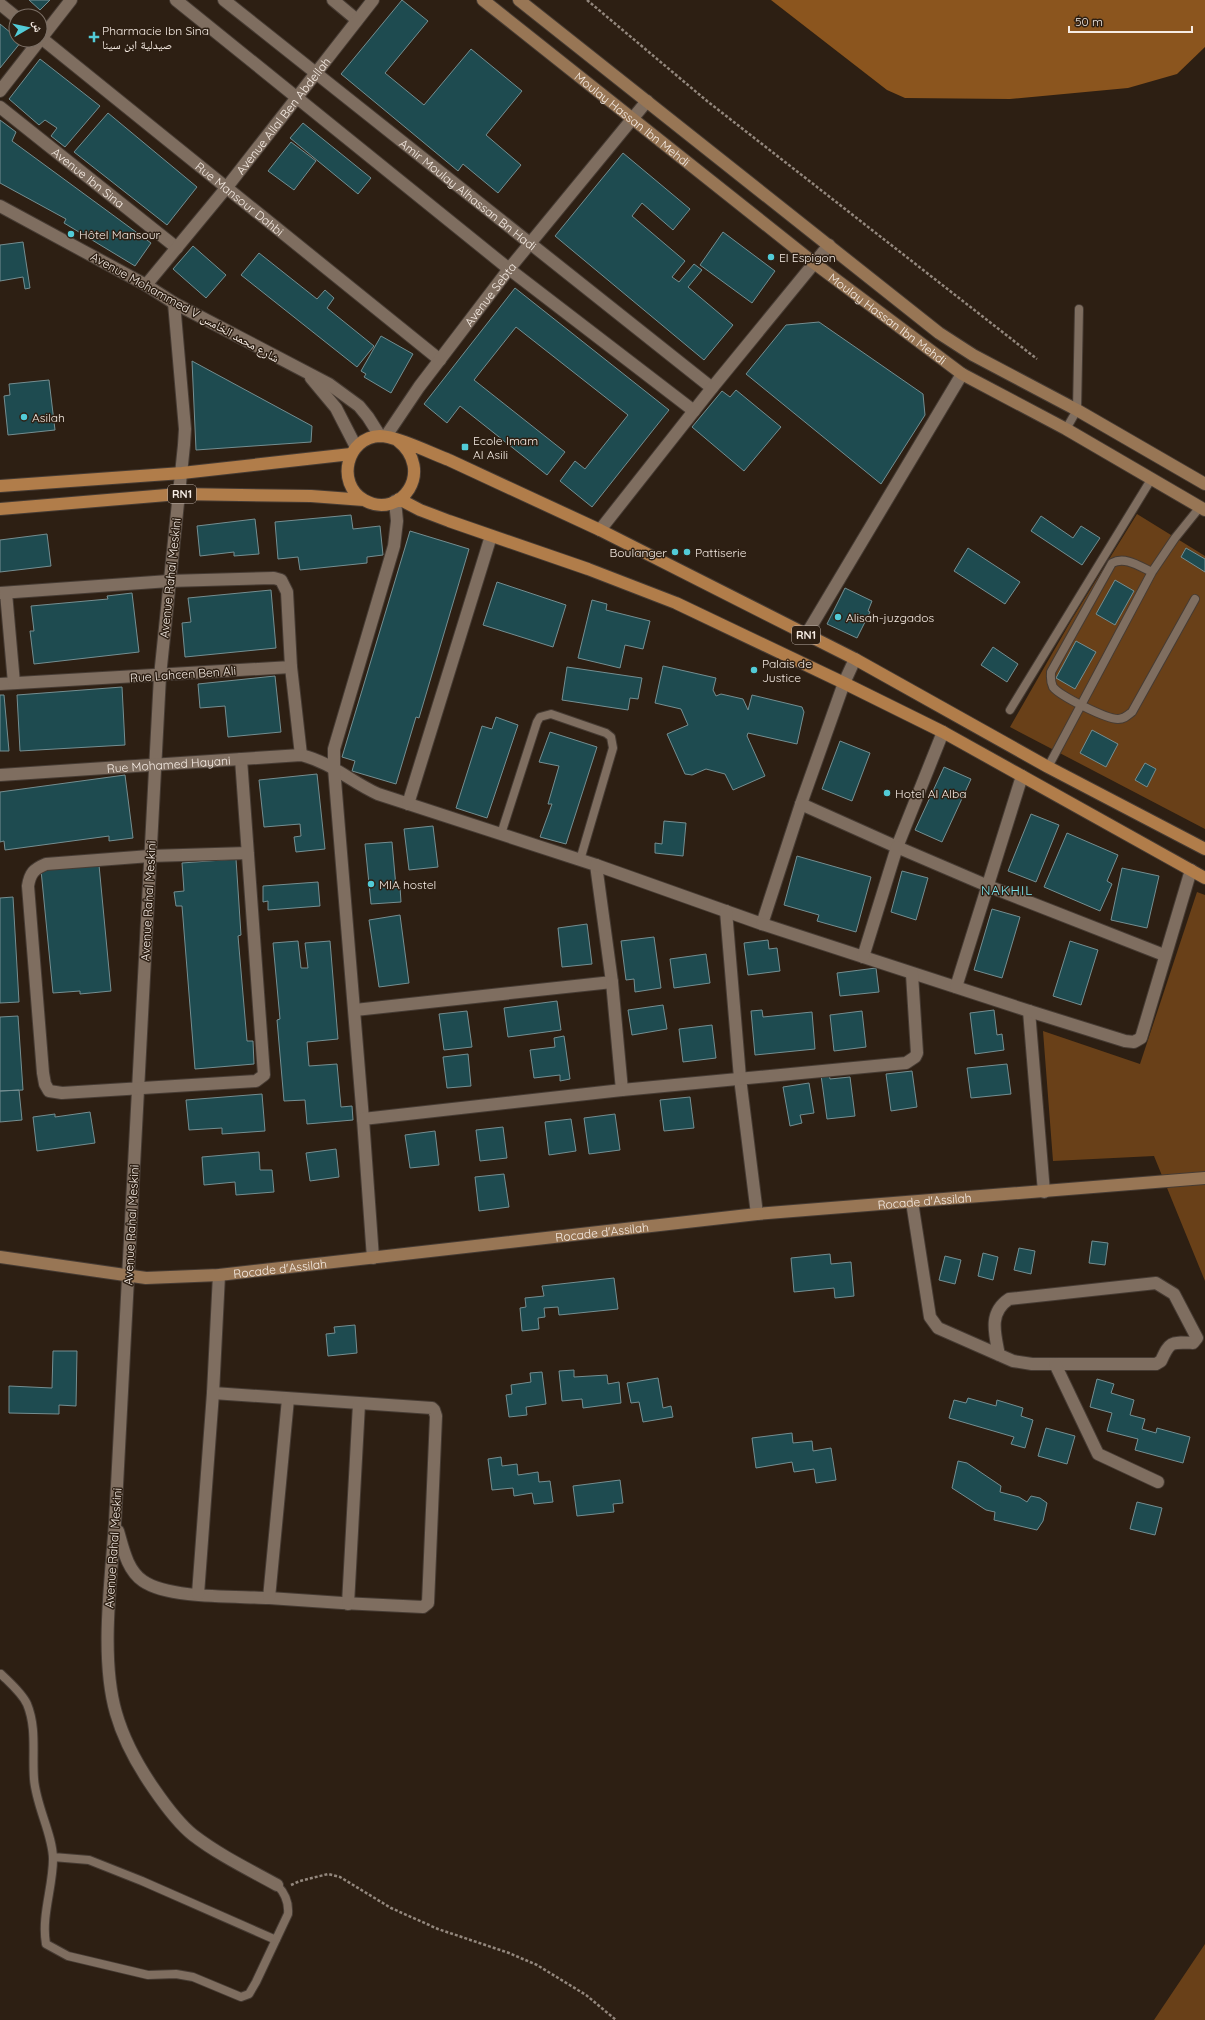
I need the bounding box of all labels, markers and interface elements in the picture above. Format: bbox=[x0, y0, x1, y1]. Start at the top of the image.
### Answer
north arrow bbox=[8, 8, 48, 48]
scale bar bbox=[1069, 8, 1192, 34]
text: 50 m bbox=[1075, 14, 1103, 29]
text: ش bbox=[29, 20, 46, 34]
place label: Pharmacie Ibn Sina صيدلية ابن سينا bbox=[102, 23, 209, 52]
marker: Pharmacie Ibn Sina صيدلية ابن سينا bbox=[89, 32, 99, 42]
street label: Avenue Allal Ben Abdellah bbox=[233, 54, 333, 177]
street label: Moulay Hassan Ibn Mehdi bbox=[572, 69, 693, 169]
street label: Amir Moulay Alhassan Bn Hadi bbox=[397, 135, 540, 253]
street label: Avenue Ibn Sina bbox=[49, 144, 128, 211]
street label: Rue Mansour Dahbi bbox=[193, 158, 287, 239]
place label: Hôtel Mansour bbox=[79, 227, 161, 242]
marker: Hôtel Mansour bbox=[66, 229, 76, 239]
street label: Avenue Mohammed V شارع محمد الخامس bbox=[87, 249, 282, 366]
place label: El Espigon bbox=[779, 250, 836, 265]
marker: El Espigon bbox=[766, 252, 776, 262]
street label: Avenue Sebta bbox=[461, 259, 519, 329]
street label: Moulay Hassan Ibn Mehdi bbox=[826, 269, 949, 367]
place label: Asilah bbox=[32, 410, 65, 425]
marker: Asilah bbox=[19, 412, 29, 422]
place label: Ecole Imam Al Asili bbox=[473, 433, 538, 462]
marker: Ecole Imam Al Asili bbox=[460, 442, 470, 452]
road number: RN1 bbox=[168, 485, 196, 503]
street label: Avenue Rahal Meskini bbox=[156, 517, 184, 639]
place label: Boulanger bbox=[610, 545, 667, 560]
place label: Pattiserie bbox=[695, 545, 747, 560]
marker: Boulanger bbox=[670, 547, 680, 557]
marker: Pattiserie bbox=[682, 547, 692, 557]
place label: Alisah-juzgados bbox=[846, 610, 935, 625]
marker: Alisah-juzgados bbox=[833, 612, 843, 622]
road number: RN1 bbox=[792, 626, 820, 644]
place label: Palais de Justice bbox=[762, 656, 812, 685]
street label: Rue Lahcen Ben Ali bbox=[129, 663, 237, 685]
marker: Palais de Justice bbox=[749, 665, 759, 675]
street label: Rue Mohamed Hayani bbox=[106, 752, 231, 775]
place label: Hotel Al Alba bbox=[895, 786, 967, 801]
marker: Hotel Al Alba bbox=[882, 788, 892, 798]
street label: Avenue Rahal Meskini bbox=[137, 840, 159, 962]
place label: MIA hostel bbox=[379, 877, 436, 892]
marker: MIA hostel bbox=[366, 879, 376, 889]
district label: NAKHIL bbox=[981, 882, 1033, 898]
street label: Avenue Rahal Meskini bbox=[120, 1164, 142, 1286]
street label: Rocade d'Assilah bbox=[877, 1189, 972, 1212]
street label: Rocade d'Assilah bbox=[554, 1219, 650, 1244]
street label: Rocade d'Assilah bbox=[232, 1255, 328, 1281]
street label: Avenue Rahal Meskini bbox=[101, 1487, 125, 1609]

